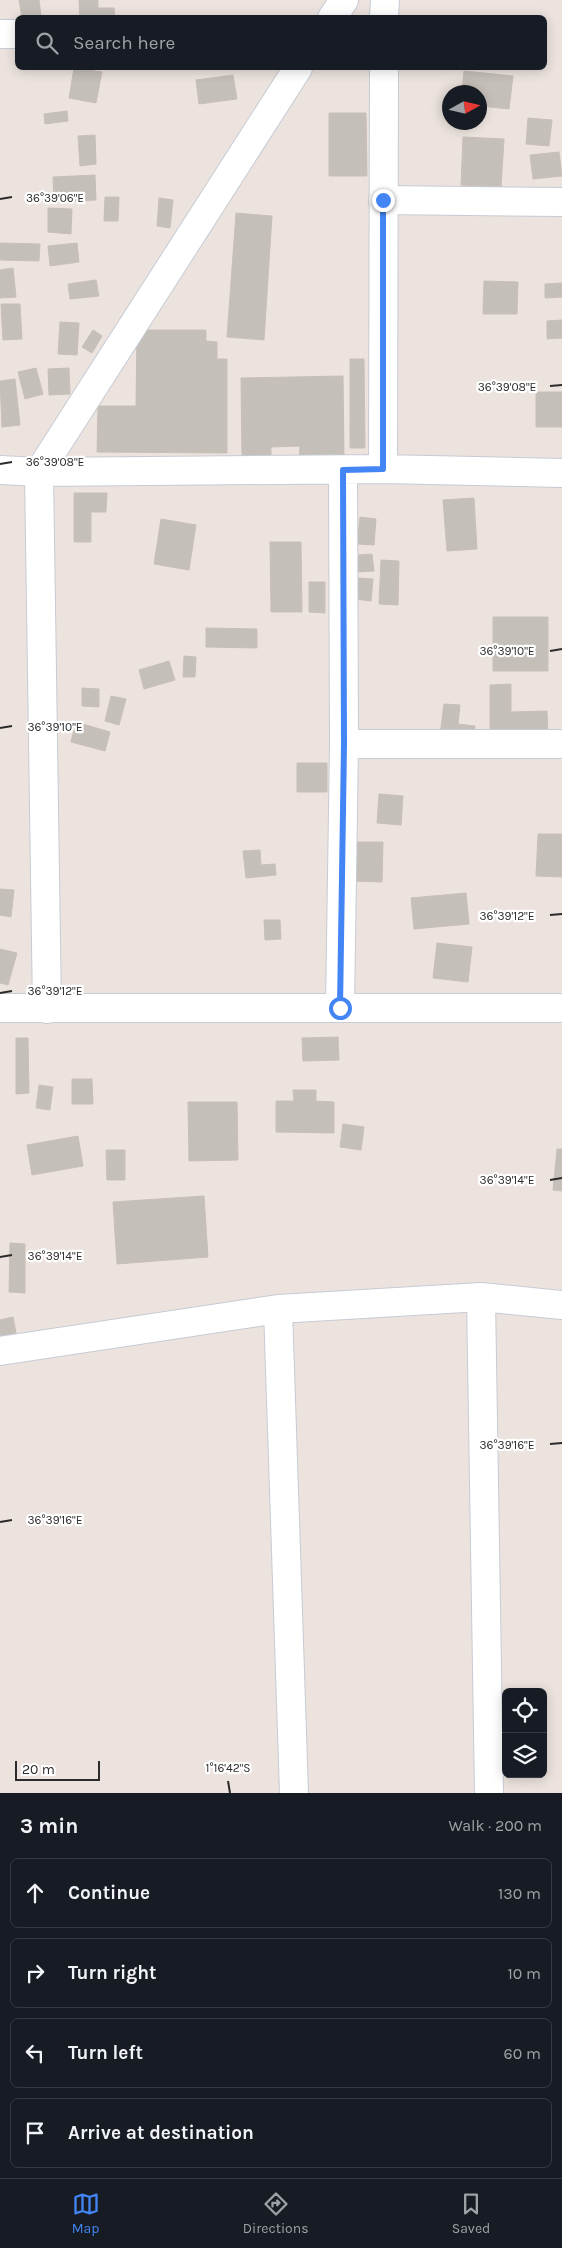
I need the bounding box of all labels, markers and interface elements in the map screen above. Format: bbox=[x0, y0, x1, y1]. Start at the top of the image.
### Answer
search box bbox=[15, 15, 547, 70]
icon: search bbox=[33, 29, 61, 57]
text: Search here bbox=[73, 32, 175, 54]
north arrow bbox=[442, 85, 487, 130]
route end bbox=[372, 189, 395, 212]
text: 36°39'06"E bbox=[26, 191, 84, 205]
text: 36°39'08"E bbox=[478, 380, 536, 394]
text: 36°39'08"E bbox=[26, 455, 84, 469]
text: 36°39'10"E bbox=[479, 644, 535, 658]
text: 36°39'10"E bbox=[27, 720, 83, 734]
text: 36°39'12"E bbox=[479, 909, 535, 923]
text: 36°39'12"E bbox=[27, 984, 83, 998]
route start bbox=[329, 997, 352, 1020]
text: 36°39'14"E bbox=[480, 1173, 534, 1187]
text: 36°39'14"E bbox=[28, 1249, 82, 1263]
text: 36°39'16"E bbox=[480, 1438, 534, 1452]
text: 36°39'16"E bbox=[28, 1513, 82, 1527]
map controls bbox=[502, 1688, 547, 1778]
button: locate bbox=[502, 1688, 547, 1733]
button: layers bbox=[502, 1733, 547, 1778]
scale bar bbox=[15, 1758, 100, 1781]
text: 20 m bbox=[22, 1761, 55, 1778]
text: 1°16'42"S bbox=[205, 1761, 251, 1775]
text: 3 min bbox=[20, 1814, 78, 1838]
text: Walk · 200 m bbox=[448, 1816, 542, 1835]
icon: ahead bbox=[21, 1879, 49, 1907]
text: Continue bbox=[68, 1882, 150, 1904]
text: 130 m bbox=[498, 1884, 541, 1903]
icon: right bbox=[21, 1959, 49, 1987]
text: Turn right bbox=[68, 1962, 157, 1984]
text: 10 m bbox=[507, 1964, 541, 1983]
icon: left bbox=[21, 2039, 49, 2067]
text: Turn left bbox=[68, 2042, 143, 2064]
text: 60 m bbox=[504, 2044, 541, 2063]
icon: arrive bbox=[21, 2119, 49, 2147]
text: Arrive at destination bbox=[68, 2122, 254, 2144]
tab: Map bbox=[72, 2190, 100, 2237]
tab: Directions bbox=[243, 2190, 309, 2237]
tab: Saved bbox=[452, 2190, 490, 2237]

